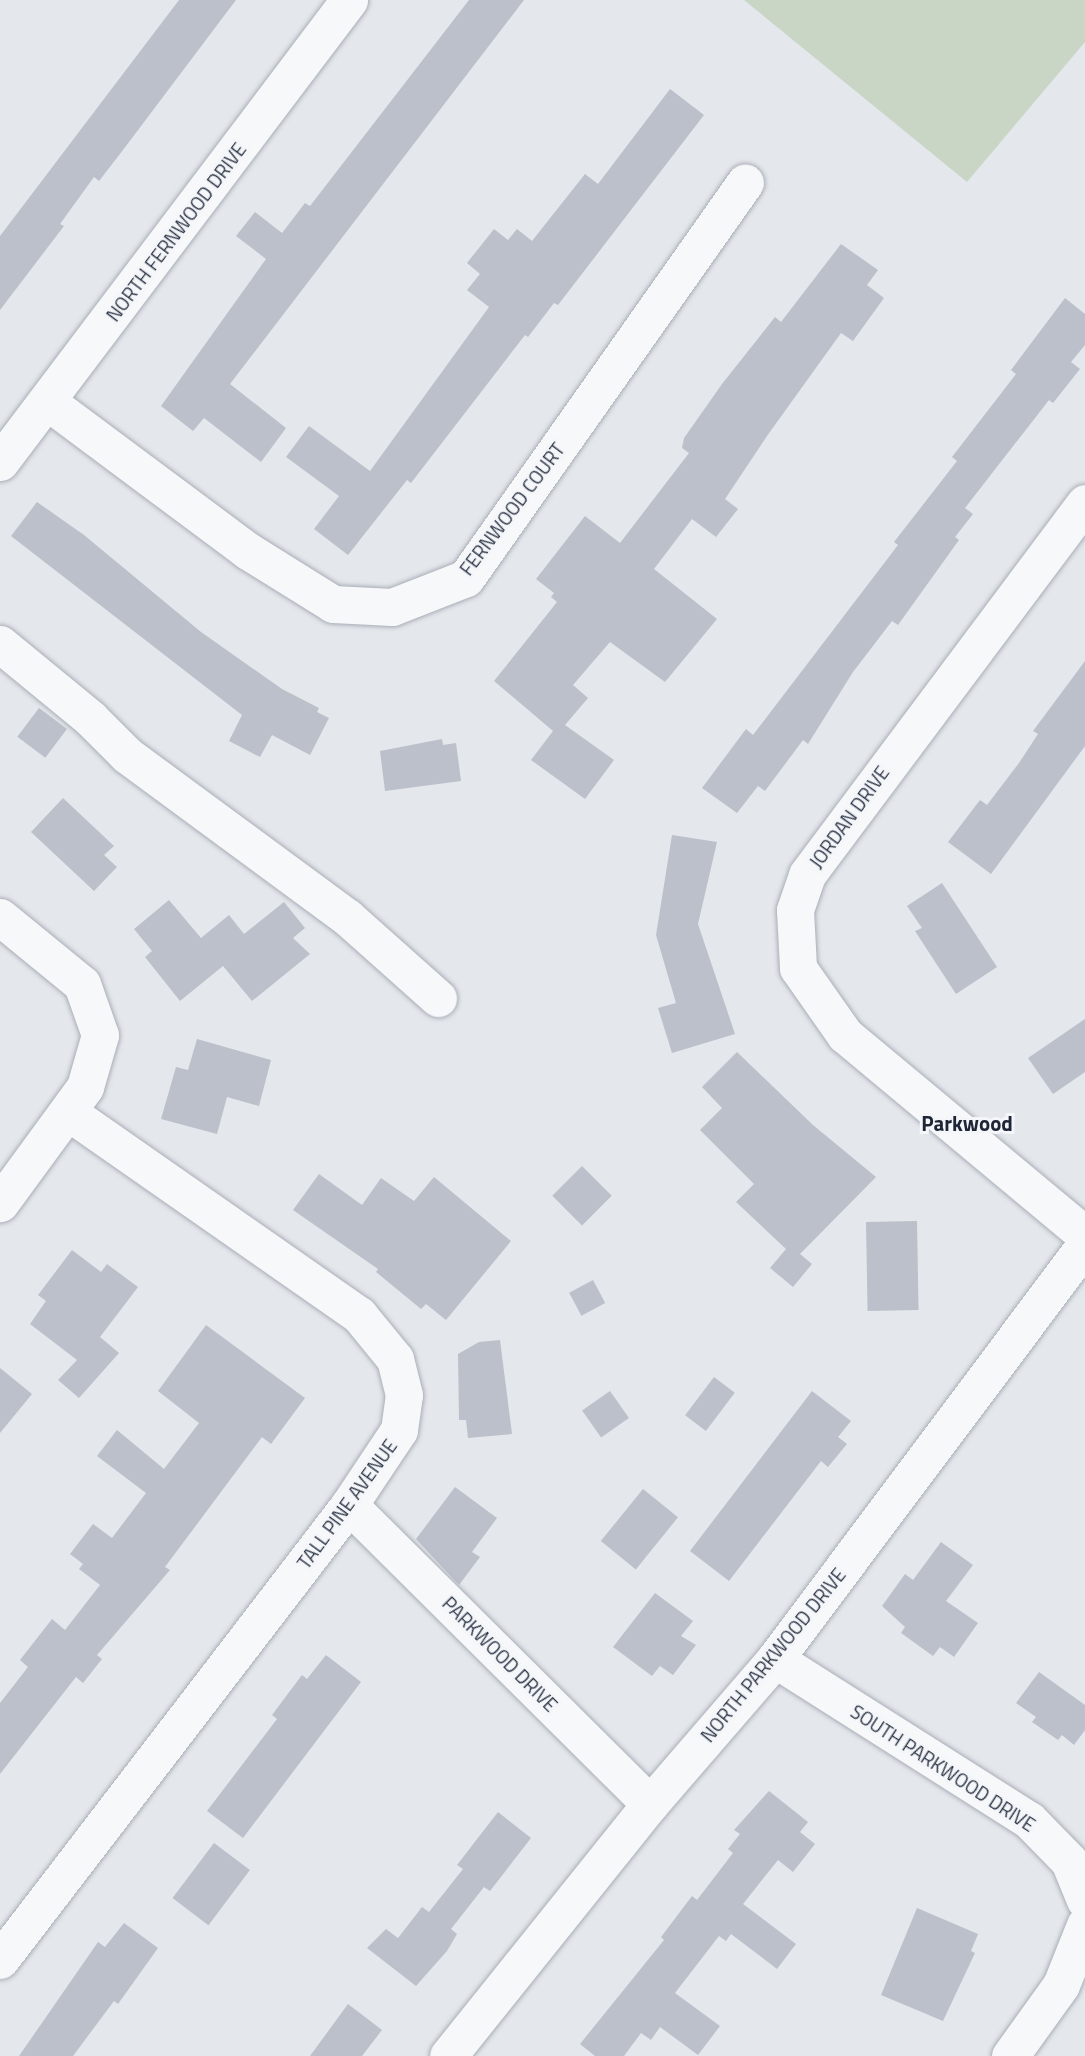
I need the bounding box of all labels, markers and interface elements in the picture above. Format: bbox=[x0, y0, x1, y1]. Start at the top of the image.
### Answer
street label: NORTH FERNWOOD DRIVE bbox=[101, 138, 251, 326]
street label: FERNWOOD COURT bbox=[455, 438, 569, 580]
street label: JORDAN DRIVE bbox=[804, 762, 894, 872]
district label: Parkwood bbox=[921, 1110, 1013, 1136]
street label: TALL PINE AVENUE bbox=[292, 1435, 402, 1573]
street label: NORTH PARKWOOD DRIVE bbox=[696, 1564, 850, 1746]
street label: PARKWOOD DRIVE bbox=[438, 1592, 562, 1716]
street label: SOUTH PARKWOOD DRIVE bbox=[847, 1700, 1039, 1836]

